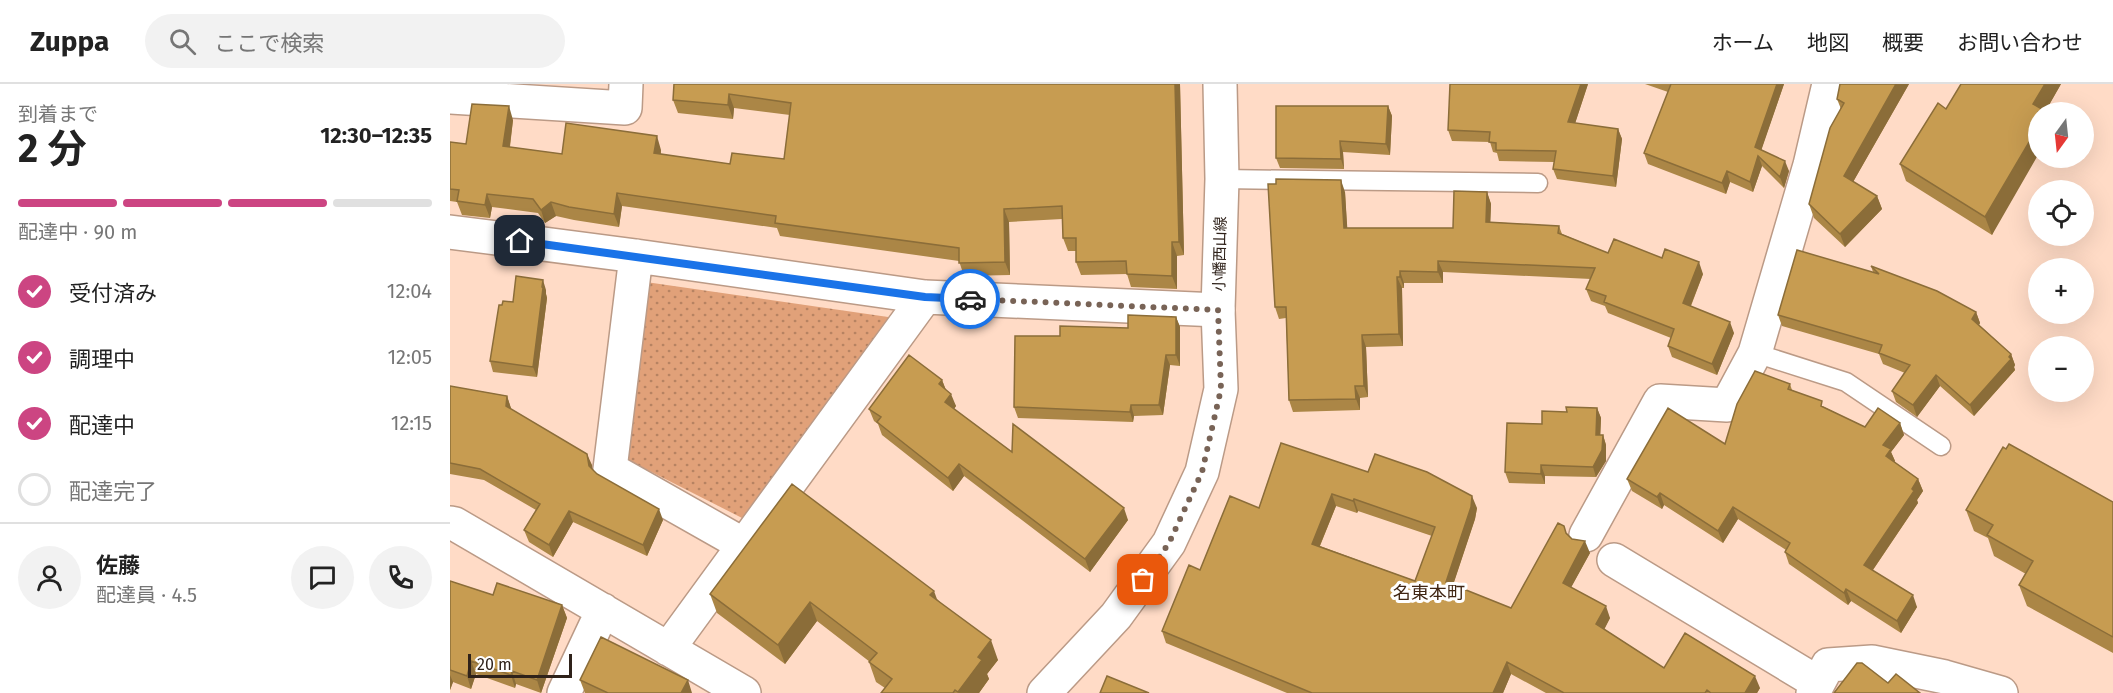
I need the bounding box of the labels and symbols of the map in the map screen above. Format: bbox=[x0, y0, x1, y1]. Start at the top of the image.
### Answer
north arrow bbox=[2028, 102, 2094, 168]
pin bbox=[494, 215, 545, 266]
street label: 小幡西山線 bbox=[1210, 216, 1230, 292]
courier bbox=[940, 269, 1000, 329]
pin bbox=[1117, 554, 1168, 605]
district label: 名東本町 bbox=[1393, 582, 1465, 604]
scale bar bbox=[468, 651, 572, 678]

